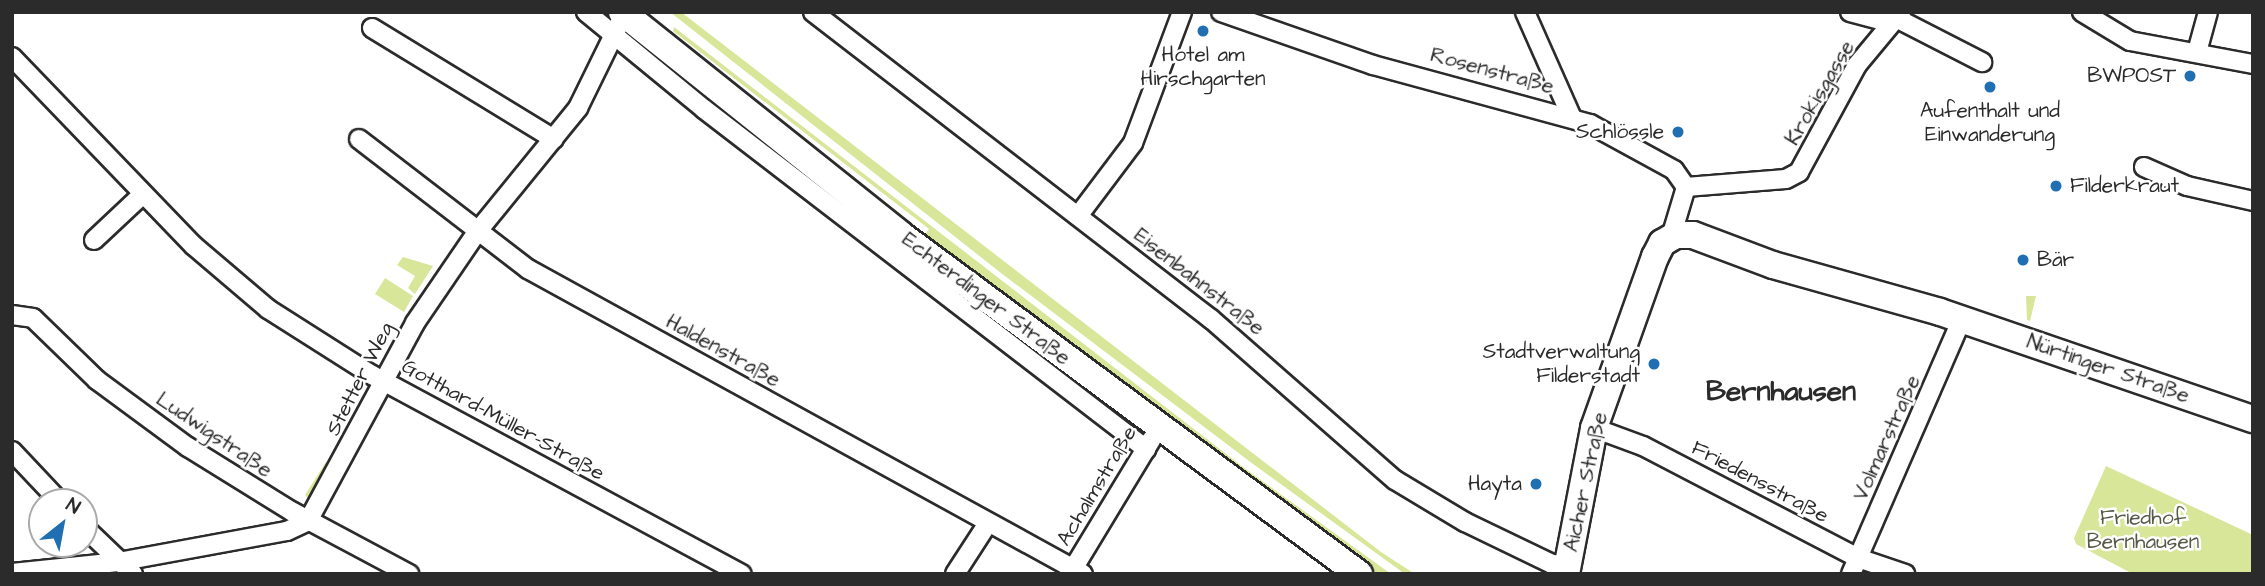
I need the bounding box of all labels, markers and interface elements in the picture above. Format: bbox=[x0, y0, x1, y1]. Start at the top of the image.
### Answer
marker: Hotel am Hirschgarten bbox=[1195, 23, 1211, 39]
street label: Krokisgasse bbox=[1780, 36, 1860, 150]
place label: Hotel am Hirschgarten bbox=[1140, 42, 1266, 92]
street label: Rosenstraße bbox=[1428, 42, 1556, 100]
place label: BWPOST bbox=[2087, 63, 2176, 89]
marker: BWPOST bbox=[2182, 68, 2198, 84]
marker: Aufenthalt und Einwanderung bbox=[1982, 79, 1998, 95]
place label: Aufenthalt und Einwanderung bbox=[1920, 98, 2060, 148]
place label: Schlössle bbox=[1576, 119, 1664, 145]
marker: Schlössle bbox=[1670, 124, 1686, 140]
place label: Filderkraut bbox=[2070, 173, 2179, 199]
marker: Filderkraut bbox=[2048, 178, 2064, 194]
street label: Eisenbahnstraße bbox=[1129, 223, 1269, 341]
street label: Echterdinger Straße bbox=[897, 227, 1075, 371]
place label: Bär bbox=[2037, 247, 2074, 273]
marker: Bär bbox=[2015, 252, 2031, 268]
street label: Haldenstraße bbox=[661, 309, 785, 393]
street label: Stetter Weg bbox=[321, 318, 399, 440]
street label: Nürtinger Straße bbox=[2023, 329, 2193, 409]
place label: Stadtverwaltung Filderstadt bbox=[1483, 339, 1640, 389]
street label: Gotthard-Müller-Straße bbox=[397, 354, 609, 486]
marker: Stadtverwaltung Filderstadt bbox=[1646, 356, 1662, 372]
street label: Volmarstraße bbox=[1848, 371, 1926, 505]
district label: Bernhausen bbox=[1706, 375, 1856, 409]
street label: Ludwigstraße bbox=[151, 387, 277, 483]
street label: Aicher Straße bbox=[1559, 410, 1613, 554]
street label: Achalmstraße bbox=[1051, 422, 1143, 550]
street label: Friedensstraße bbox=[1687, 435, 1833, 529]
place label: Hayta bbox=[1468, 471, 1522, 497]
marker: Hayta bbox=[1528, 476, 1544, 492]
north arrow bbox=[28, 488, 98, 558]
text: N bbox=[61, 492, 85, 521]
park label: Friedhof Bernhausen bbox=[2087, 505, 2199, 555]

